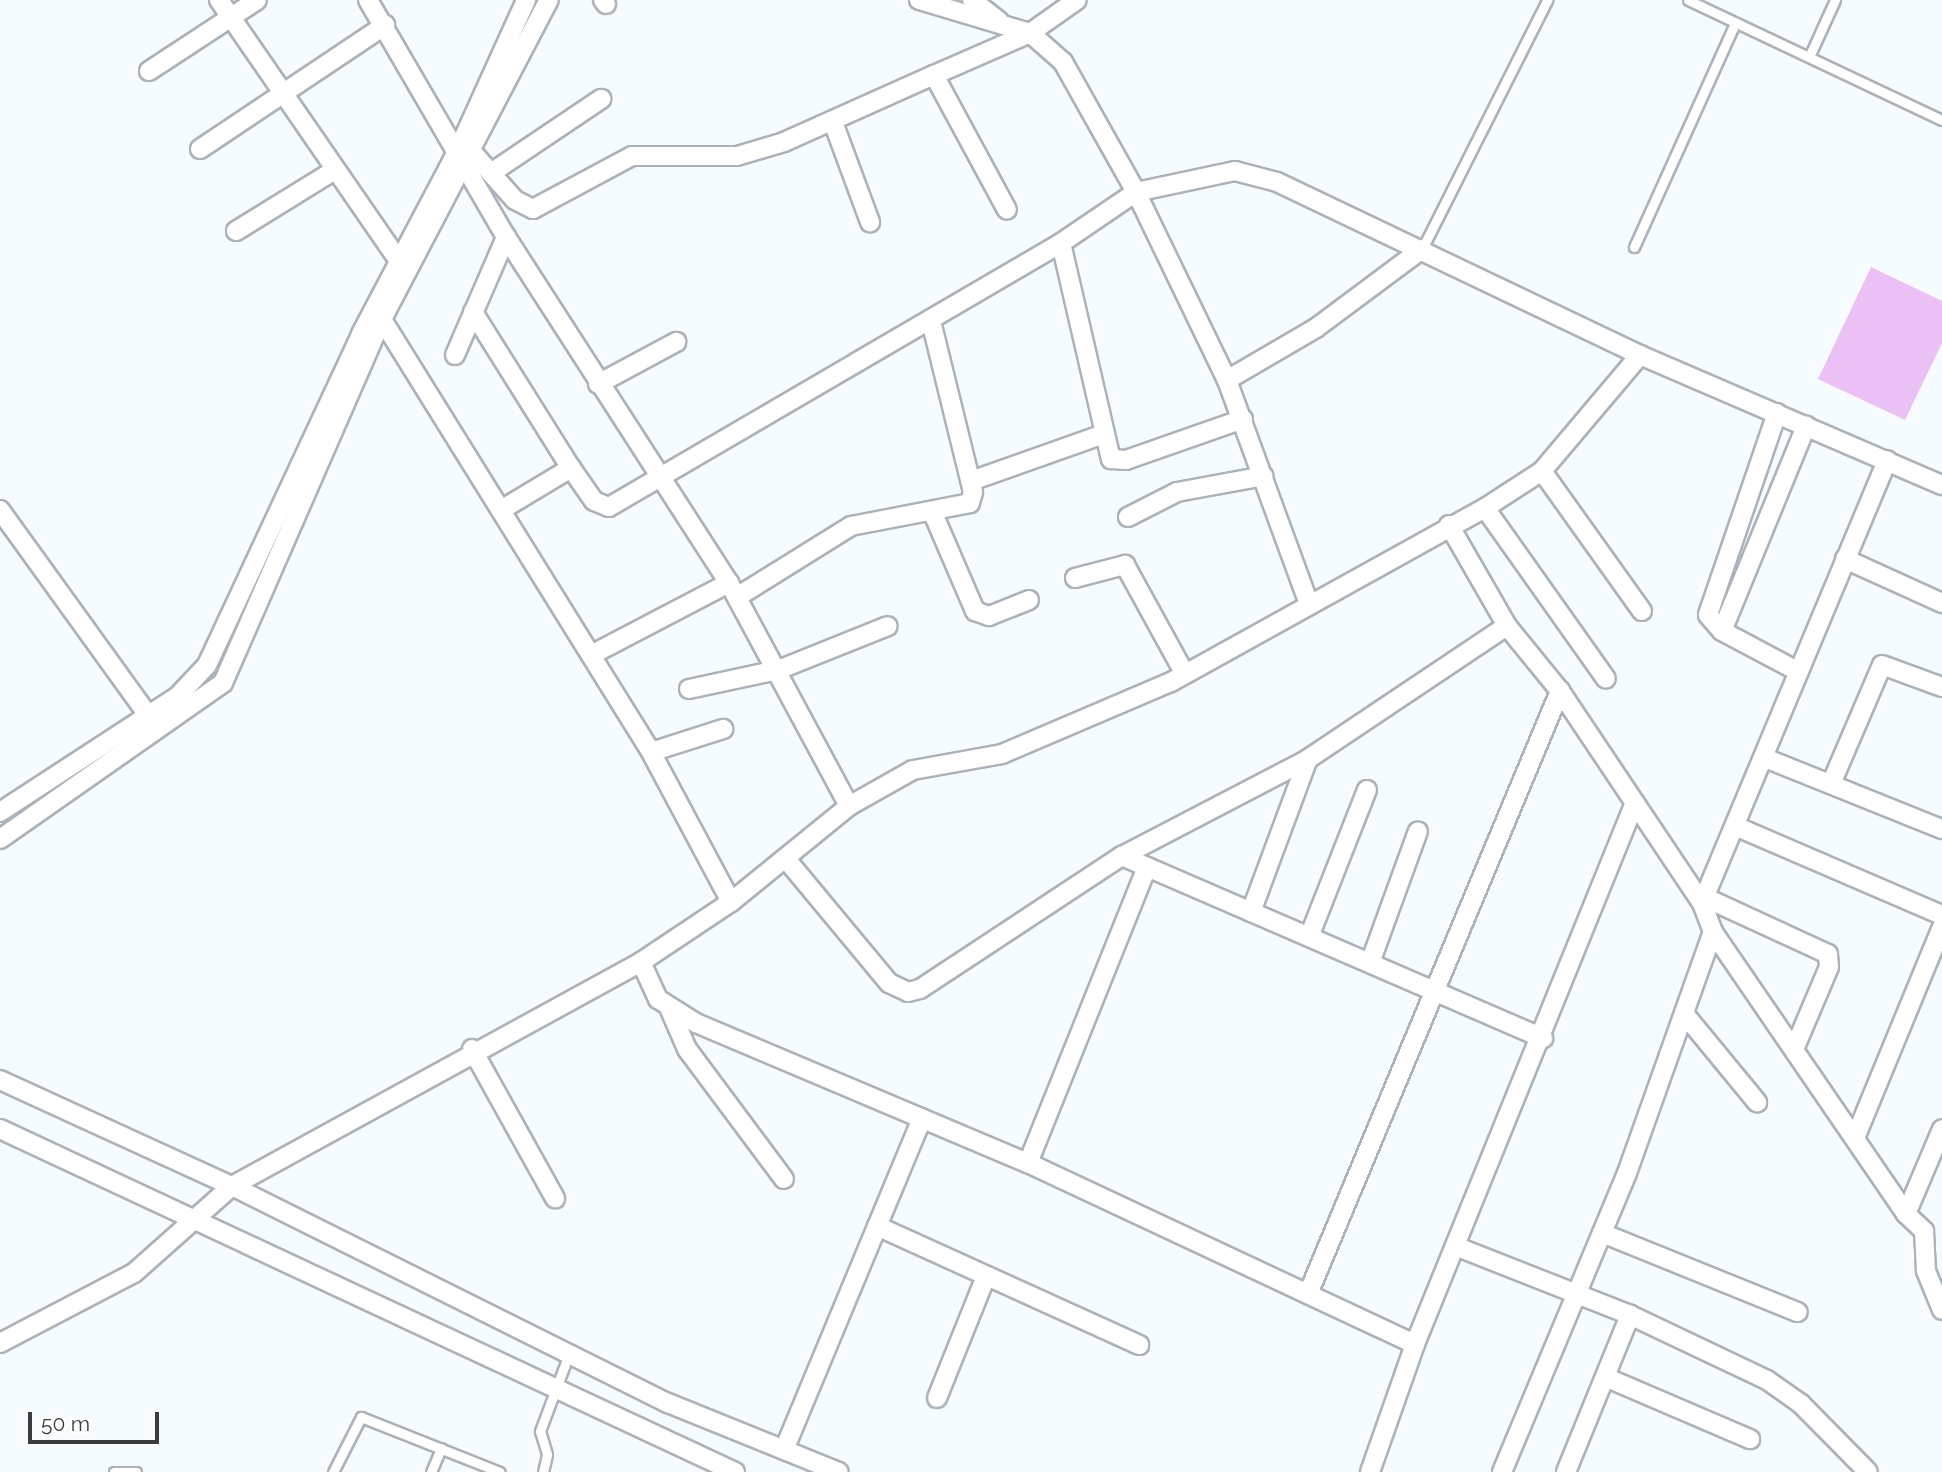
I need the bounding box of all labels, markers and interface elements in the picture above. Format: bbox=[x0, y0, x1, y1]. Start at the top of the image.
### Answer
scale bar bbox=[32, 1398, 163, 1442]
text: 50 m bbox=[41, 1411, 90, 1436]

